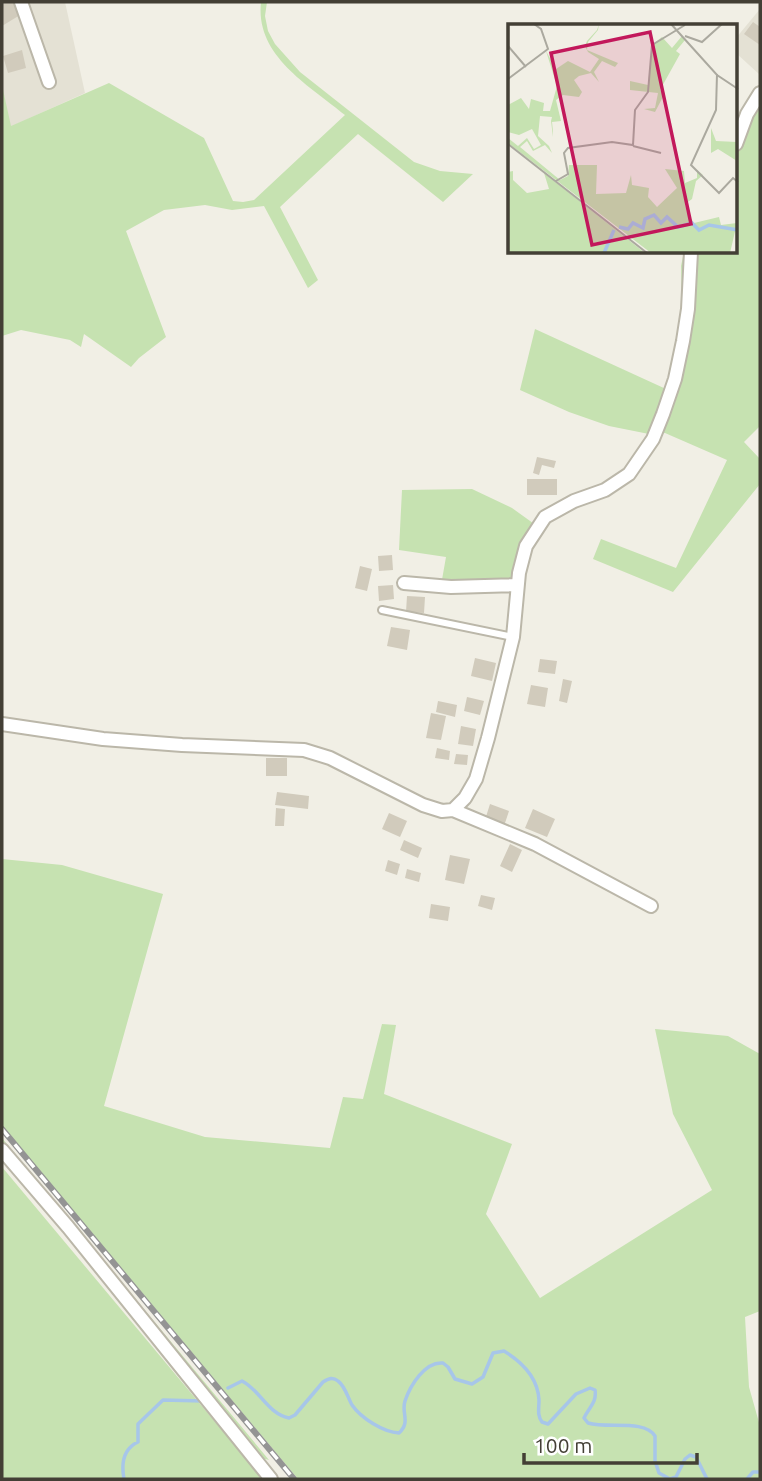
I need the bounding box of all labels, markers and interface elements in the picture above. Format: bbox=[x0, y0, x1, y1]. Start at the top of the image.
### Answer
inset map bbox=[508, 24, 738, 254]
scale bar bbox=[524, 1422, 697, 1466]
text: 100 m bbox=[534, 1433, 592, 1457]

